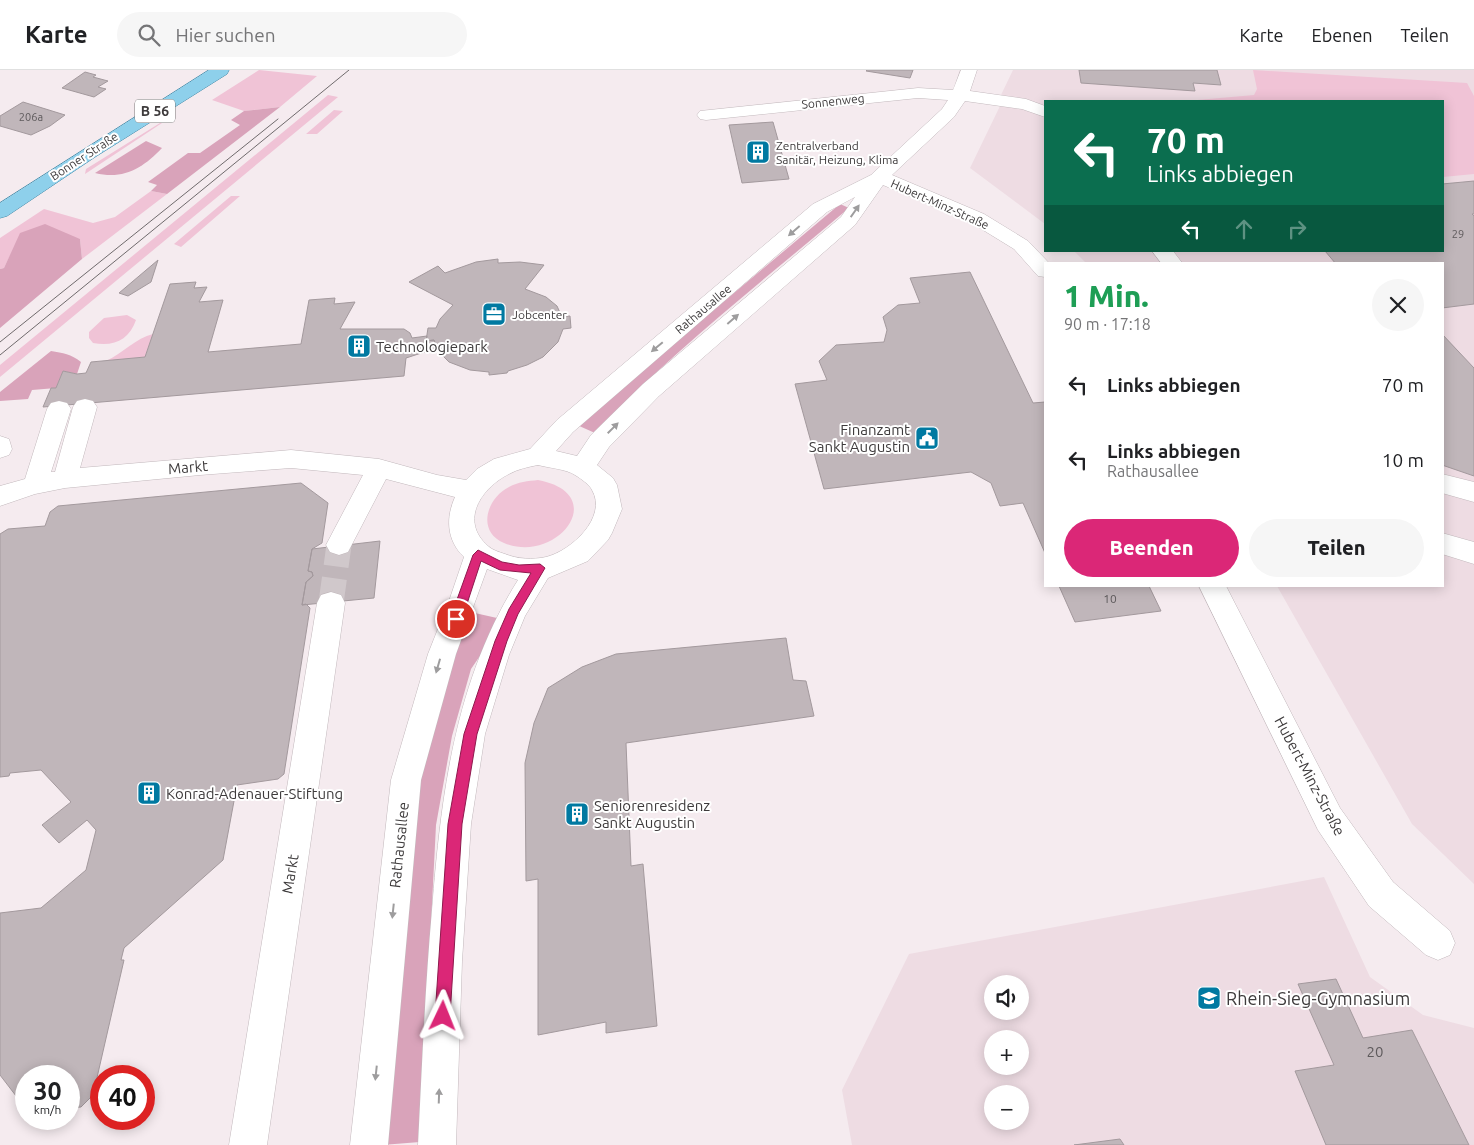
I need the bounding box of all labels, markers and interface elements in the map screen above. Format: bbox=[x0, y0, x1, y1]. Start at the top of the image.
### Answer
search box bbox=[117, 12, 467, 57]
text: Karte bbox=[25, 21, 87, 48]
icon: search bbox=[135, 21, 163, 49]
text: Hier suchen bbox=[175, 24, 276, 46]
text: Karte bbox=[1240, 25, 1284, 45]
text: Ebenen bbox=[1312, 25, 1373, 45]
text: Teilen bbox=[1401, 25, 1449, 45]
street label: Sonnenweg bbox=[801, 91, 865, 111]
road number: B 56 bbox=[135, 99, 175, 122]
house number: 206a bbox=[19, 111, 43, 123]
icon: left bbox=[1064, 120, 1129, 185]
text: 70 m bbox=[1147, 120, 1225, 160]
street label: Bonner Straße bbox=[48, 129, 120, 183]
building icon: Zentralverband Sanitär, Heizung, Klima bbox=[745, 139, 771, 165]
place label: Zentralverband Sanitär, Heizung, Klima bbox=[776, 139, 898, 166]
text: Links abbiegen bbox=[1147, 161, 1294, 186]
street label: Hubert-Minz-Straße bbox=[889, 176, 991, 232]
one-way arrow bbox=[850, 204, 860, 218]
icon: left bbox=[1177, 215, 1205, 243]
icon: ahead bbox=[1230, 215, 1258, 243]
icon: right bbox=[1283, 215, 1311, 243]
one-way arrow bbox=[788, 225, 801, 236]
house number: 29 bbox=[1452, 228, 1464, 240]
text: 1 Min. bbox=[1064, 279, 1149, 313]
button: close bbox=[1372, 279, 1424, 331]
street label: Rathausallee bbox=[672, 282, 734, 336]
office icon: Jobcenter bbox=[481, 301, 507, 327]
place label: Jobcenter bbox=[512, 308, 567, 321]
one-way arrow bbox=[727, 313, 739, 325]
text: 90 m · 17:18 bbox=[1064, 315, 1151, 333]
building icon: Technologiepark bbox=[346, 333, 372, 359]
place label: Technologiepark bbox=[376, 338, 488, 355]
one-way arrow bbox=[651, 342, 664, 353]
icon: left bbox=[1064, 371, 1092, 399]
text: Links abbiegen bbox=[1107, 374, 1241, 396]
text: 70 m bbox=[1382, 374, 1424, 396]
place label: Finanzamt Sankt Augustin bbox=[809, 421, 910, 455]
one-way arrow bbox=[607, 422, 619, 434]
public building icon: Finanzamt Sankt Augustin bbox=[914, 425, 940, 451]
text: Links abbiegen bbox=[1107, 440, 1241, 462]
icon: left bbox=[1064, 446, 1092, 474]
text: 10 m bbox=[1382, 449, 1424, 471]
street label: Markt bbox=[167, 457, 209, 477]
text: Rathausallee bbox=[1107, 462, 1199, 480]
button: Beenden bbox=[1064, 519, 1239, 577]
button: Teilen bbox=[1249, 519, 1424, 577]
house number: 10 bbox=[1103, 592, 1117, 605]
pin bbox=[435, 598, 477, 640]
icon: arrive bbox=[442, 605, 470, 633]
one-way arrow bbox=[434, 659, 442, 674]
street label: Hubert-Minz-Straße bbox=[1271, 713, 1349, 839]
building icon: Konrad-Adenauer-Stiftung bbox=[136, 780, 162, 806]
place label: Konrad-Adenauer-Stiftung bbox=[166, 785, 343, 802]
place label: Seniorenresidenz Sankt Augustin bbox=[594, 797, 710, 831]
street label: Rathausallee bbox=[386, 801, 412, 889]
building icon: Seniorenresidenz Sankt Augustin bbox=[564, 801, 590, 827]
street label: Markt bbox=[278, 853, 302, 895]
one-way arrow bbox=[388, 903, 396, 919]
map controls bbox=[984, 975, 1029, 1130]
button: sound bbox=[984, 975, 1029, 1020]
school or university icon: Rhein-Sieg-Gymnasium bbox=[1196, 985, 1222, 1011]
place label: Rhein-Sieg-Gymnasium bbox=[1226, 988, 1410, 1008]
position arrow bbox=[416, 989, 468, 1041]
button: + bbox=[984, 1030, 1029, 1075]
house number: 20 bbox=[1367, 1043, 1383, 1060]
speed limit sign: 40 bbox=[90, 1065, 155, 1130]
one-way arrow bbox=[372, 1065, 380, 1081]
text: 30 bbox=[33, 1077, 62, 1105]
button: − bbox=[984, 1085, 1029, 1130]
one-way arrow bbox=[436, 1088, 444, 1104]
text: km/h bbox=[34, 1103, 61, 1116]

